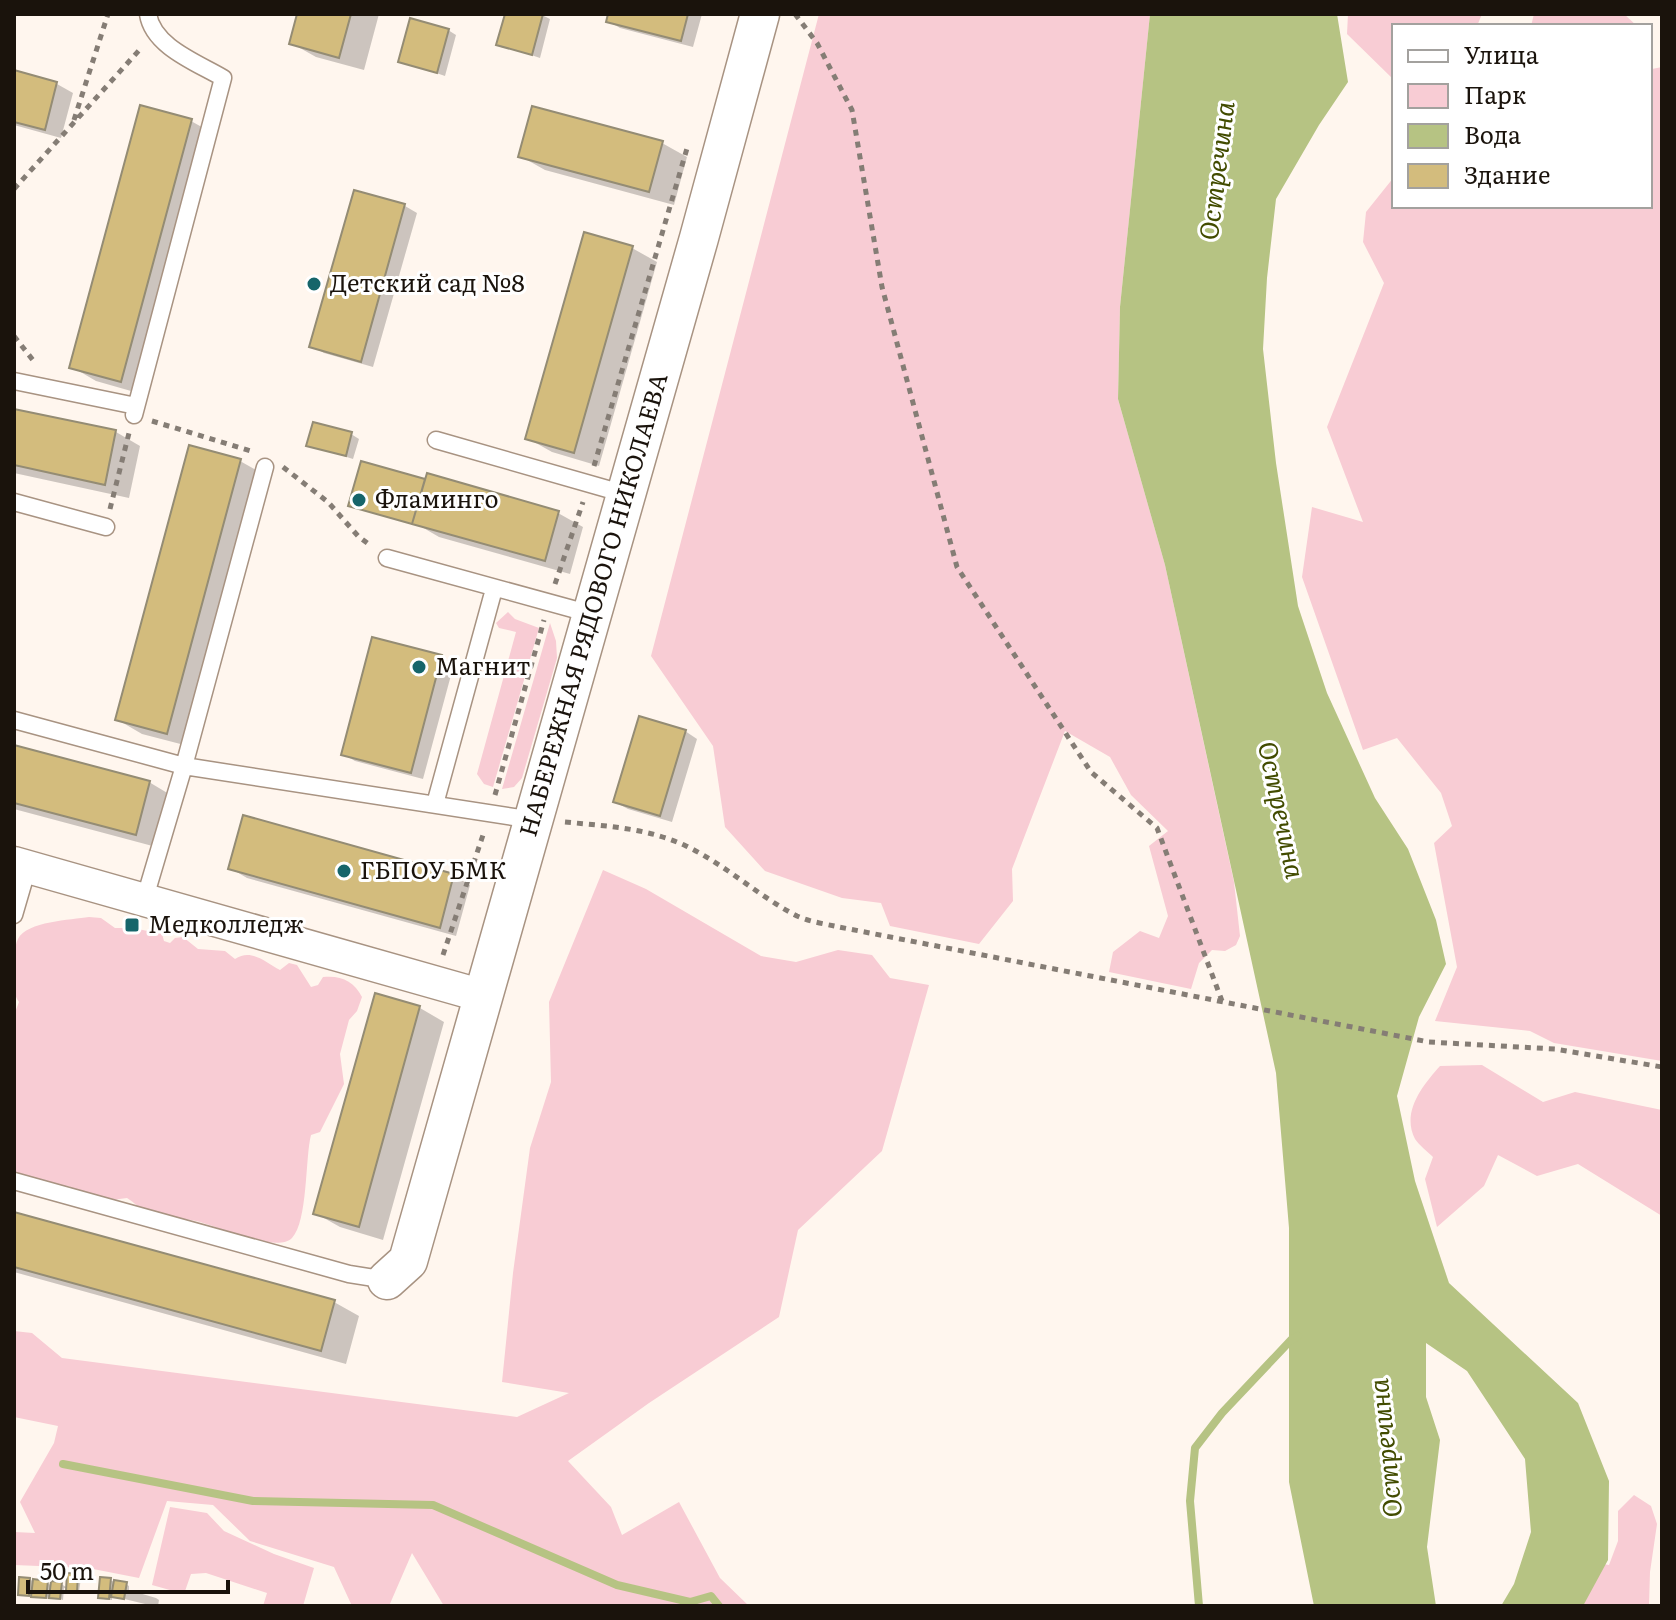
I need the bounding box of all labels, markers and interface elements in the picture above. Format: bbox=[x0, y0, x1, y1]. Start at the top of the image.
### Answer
legend bbox=[1392, 24, 1652, 208]
text: Улица bbox=[1464, 36, 1539, 71]
text: Парк bbox=[1464, 76, 1526, 111]
water label: Остречина bbox=[1187, 99, 1242, 242]
text: Вода bbox=[1464, 116, 1521, 151]
text: Здание bbox=[1464, 156, 1550, 191]
place label: Детский сад №8 bbox=[330, 264, 525, 299]
marker: Детский сад №8 bbox=[305, 275, 323, 293]
street label: НАБЕРЕЖНАЯ РЯДОВОГО НИКОЛАЕВА bbox=[509, 368, 675, 840]
place label: Фламинго bbox=[375, 480, 499, 515]
marker: Фламинго bbox=[350, 491, 368, 509]
place label: Магнит bbox=[435, 647, 531, 682]
marker: Магнит bbox=[410, 658, 428, 676]
water label: Остречина bbox=[1250, 737, 1317, 882]
place label: ГБПОУ БМК bbox=[360, 851, 507, 886]
marker: ГБПОУ БМК bbox=[335, 862, 353, 880]
place label: Медколледж bbox=[148, 905, 304, 940]
marker: Медколледж bbox=[123, 916, 141, 934]
water label: Остречина bbox=[1357, 1377, 1410, 1520]
scale bar bbox=[28, 1544, 228, 1594]
text: 50 m bbox=[40, 1552, 94, 1587]

